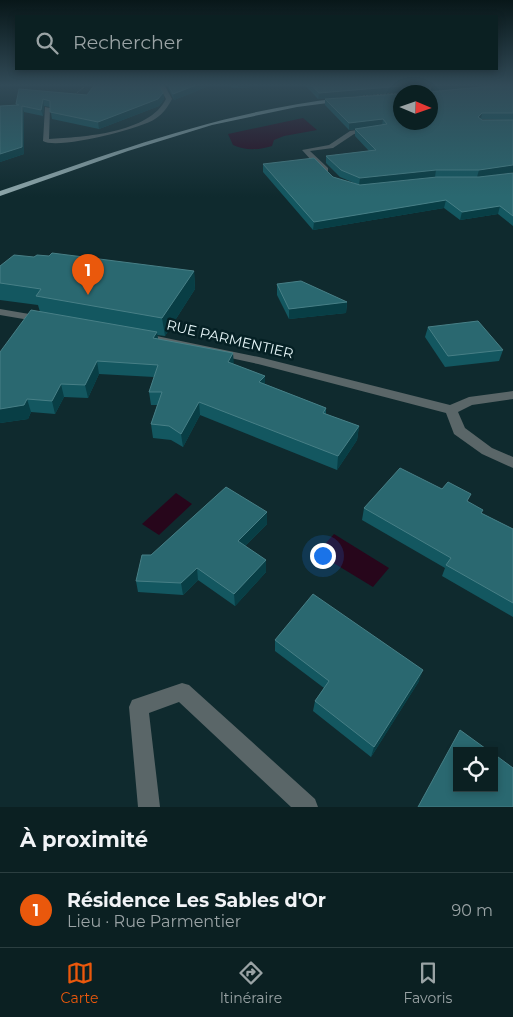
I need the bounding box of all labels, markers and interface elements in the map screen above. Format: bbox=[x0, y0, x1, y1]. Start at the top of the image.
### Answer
search box bbox=[15, 15, 498, 70]
icon: search bbox=[33, 29, 61, 57]
text: Rechercher bbox=[73, 31, 183, 54]
north arrow bbox=[393, 85, 438, 130]
pin: 1 bbox=[72, 254, 104, 295]
street label: RUE PARMENTIER bbox=[165, 316, 295, 362]
your location bbox=[310, 543, 336, 569]
map controls bbox=[453, 747, 498, 792]
button: locate bbox=[453, 747, 498, 792]
text: À proximité bbox=[20, 827, 148, 852]
text: Résidence Les Sables d'Or bbox=[67, 889, 326, 912]
text: 1 bbox=[33, 901, 39, 920]
text: 90 m bbox=[451, 901, 493, 920]
text: Lieu · Rue Parmentier bbox=[67, 912, 241, 931]
tab: Carte bbox=[61, 959, 98, 1007]
tab: Itinéraire bbox=[220, 959, 282, 1007]
tab: Favoris bbox=[403, 959, 452, 1007]

